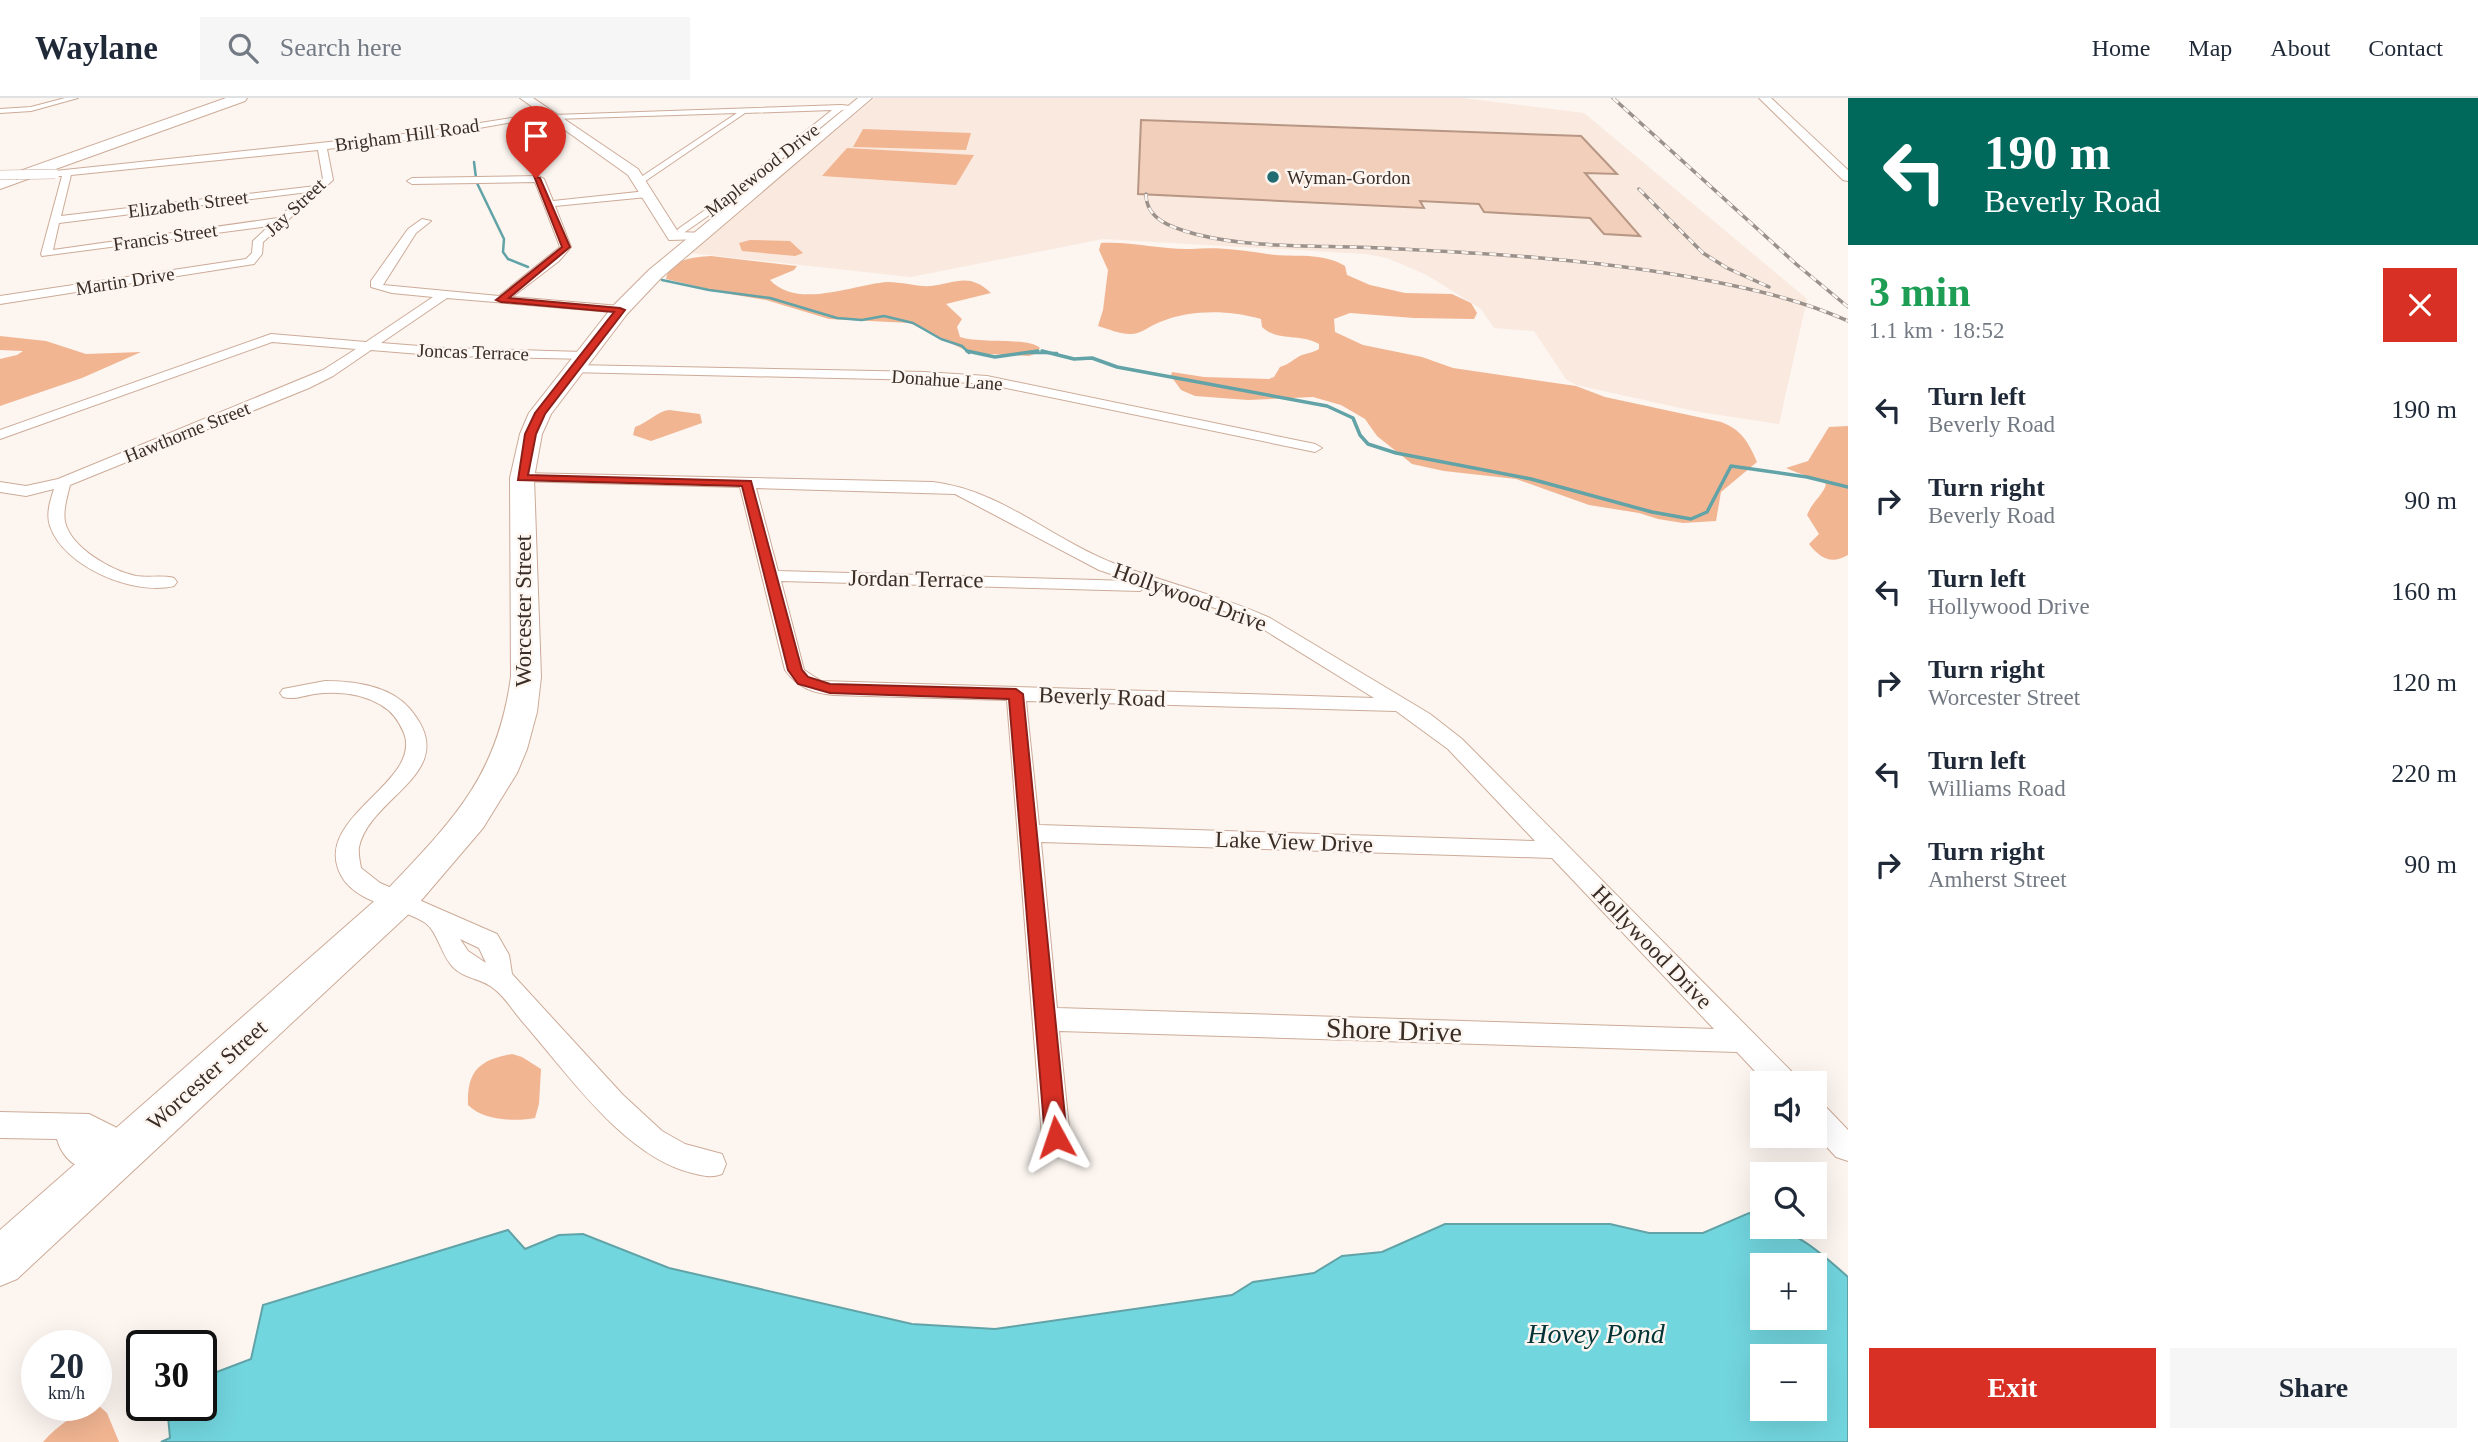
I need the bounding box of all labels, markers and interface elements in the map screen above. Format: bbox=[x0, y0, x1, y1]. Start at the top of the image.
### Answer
search box bbox=[200, 17, 690, 80]
icon: search bbox=[224, 29, 262, 67]
text: Waylane bbox=[35, 30, 158, 66]
text: Search here bbox=[280, 33, 402, 62]
text: Home bbox=[2092, 35, 2150, 61]
text: Map bbox=[2188, 35, 2232, 61]
text: About bbox=[2270, 35, 2330, 61]
text: Contact bbox=[2368, 35, 2443, 61]
pin bbox=[506, 106, 566, 178]
street label: Brigham Hill Road bbox=[333, 114, 481, 156]
icon: arrive bbox=[517, 117, 555, 155]
street label: Maplewood Drive bbox=[701, 119, 823, 221]
text: 190 m bbox=[1984, 125, 2111, 180]
icon: left bbox=[1869, 126, 1960, 217]
place label: Wyman-Gordon bbox=[1287, 167, 1411, 188]
marker: Wyman-Gordon bbox=[1265, 169, 1281, 185]
street label: Jay Street bbox=[261, 173, 330, 240]
text: Beverly Road bbox=[1984, 183, 2161, 219]
street label: Elizabeth Street bbox=[127, 186, 250, 222]
street label: Francis Street bbox=[112, 219, 219, 255]
street label: Martin Drive bbox=[74, 263, 176, 299]
button: close bbox=[2383, 268, 2457, 342]
text: 3 min bbox=[1869, 269, 1971, 315]
text: 1.1 km · 18:52 bbox=[1869, 318, 2004, 343]
street label: Joncas Terrace bbox=[417, 340, 529, 364]
street label: Donahue Lane bbox=[891, 366, 1003, 394]
text: Turn left bbox=[1928, 382, 2026, 411]
icon: left bbox=[1869, 391, 1907, 429]
text: 190 m bbox=[2391, 395, 2457, 424]
street label: Hawthorne Street bbox=[121, 397, 253, 467]
text: Beverly Road bbox=[1928, 412, 2055, 437]
text: Turn right bbox=[1928, 473, 2045, 502]
icon: right bbox=[1869, 482, 1907, 520]
text: 90 m bbox=[2404, 486, 2457, 515]
text: Beverly Road bbox=[1928, 503, 2055, 528]
street label: Worcester Street bbox=[511, 534, 536, 687]
street label: Hollywood Drive bbox=[1110, 558, 1270, 636]
text: Turn left bbox=[1928, 564, 2026, 593]
street label: Jordan Terrace bbox=[848, 565, 984, 593]
icon: left bbox=[1869, 573, 1907, 611]
text: 160 m bbox=[2391, 577, 2457, 606]
text: Hollywood Drive bbox=[1928, 594, 2090, 619]
text: Turn right bbox=[1928, 655, 2045, 684]
icon: right bbox=[1869, 664, 1907, 702]
text: 120 m bbox=[2391, 668, 2457, 697]
street label: Beverly Road bbox=[1038, 682, 1166, 712]
text: Worcester Street bbox=[1928, 685, 2080, 710]
text: Turn left bbox=[1928, 746, 2026, 775]
icon: left bbox=[1869, 755, 1907, 793]
text: 220 m bbox=[2391, 759, 2457, 788]
text: Williams Road bbox=[1928, 776, 2066, 801]
street label: Lake View Drive bbox=[1215, 827, 1373, 857]
text: Turn right bbox=[1928, 837, 2045, 866]
icon: right bbox=[1869, 846, 1907, 884]
text: 90 m bbox=[2404, 850, 2457, 879]
text: Amherst Street bbox=[1928, 867, 2067, 892]
street label: Hollywood Drive bbox=[1587, 880, 1717, 1014]
street label: Shore Drive bbox=[1325, 1012, 1463, 1048]
street label: Worcester Street bbox=[142, 1014, 272, 1135]
map controls bbox=[1750, 1071, 1827, 1421]
button: sound bbox=[1750, 1071, 1827, 1148]
position arrow bbox=[1019, 1100, 1093, 1174]
button: search bbox=[1750, 1162, 1827, 1239]
button: + bbox=[1750, 1253, 1827, 1330]
water label: Hovey Pond bbox=[1526, 1318, 1666, 1349]
speed limit sign: 30 bbox=[126, 1330, 217, 1421]
button: − bbox=[1750, 1344, 1827, 1421]
text: 20 bbox=[49, 1347, 84, 1386]
button: Exit bbox=[1869, 1348, 2156, 1428]
button: Share bbox=[2170, 1348, 2457, 1428]
text: km/h bbox=[48, 1383, 85, 1403]

